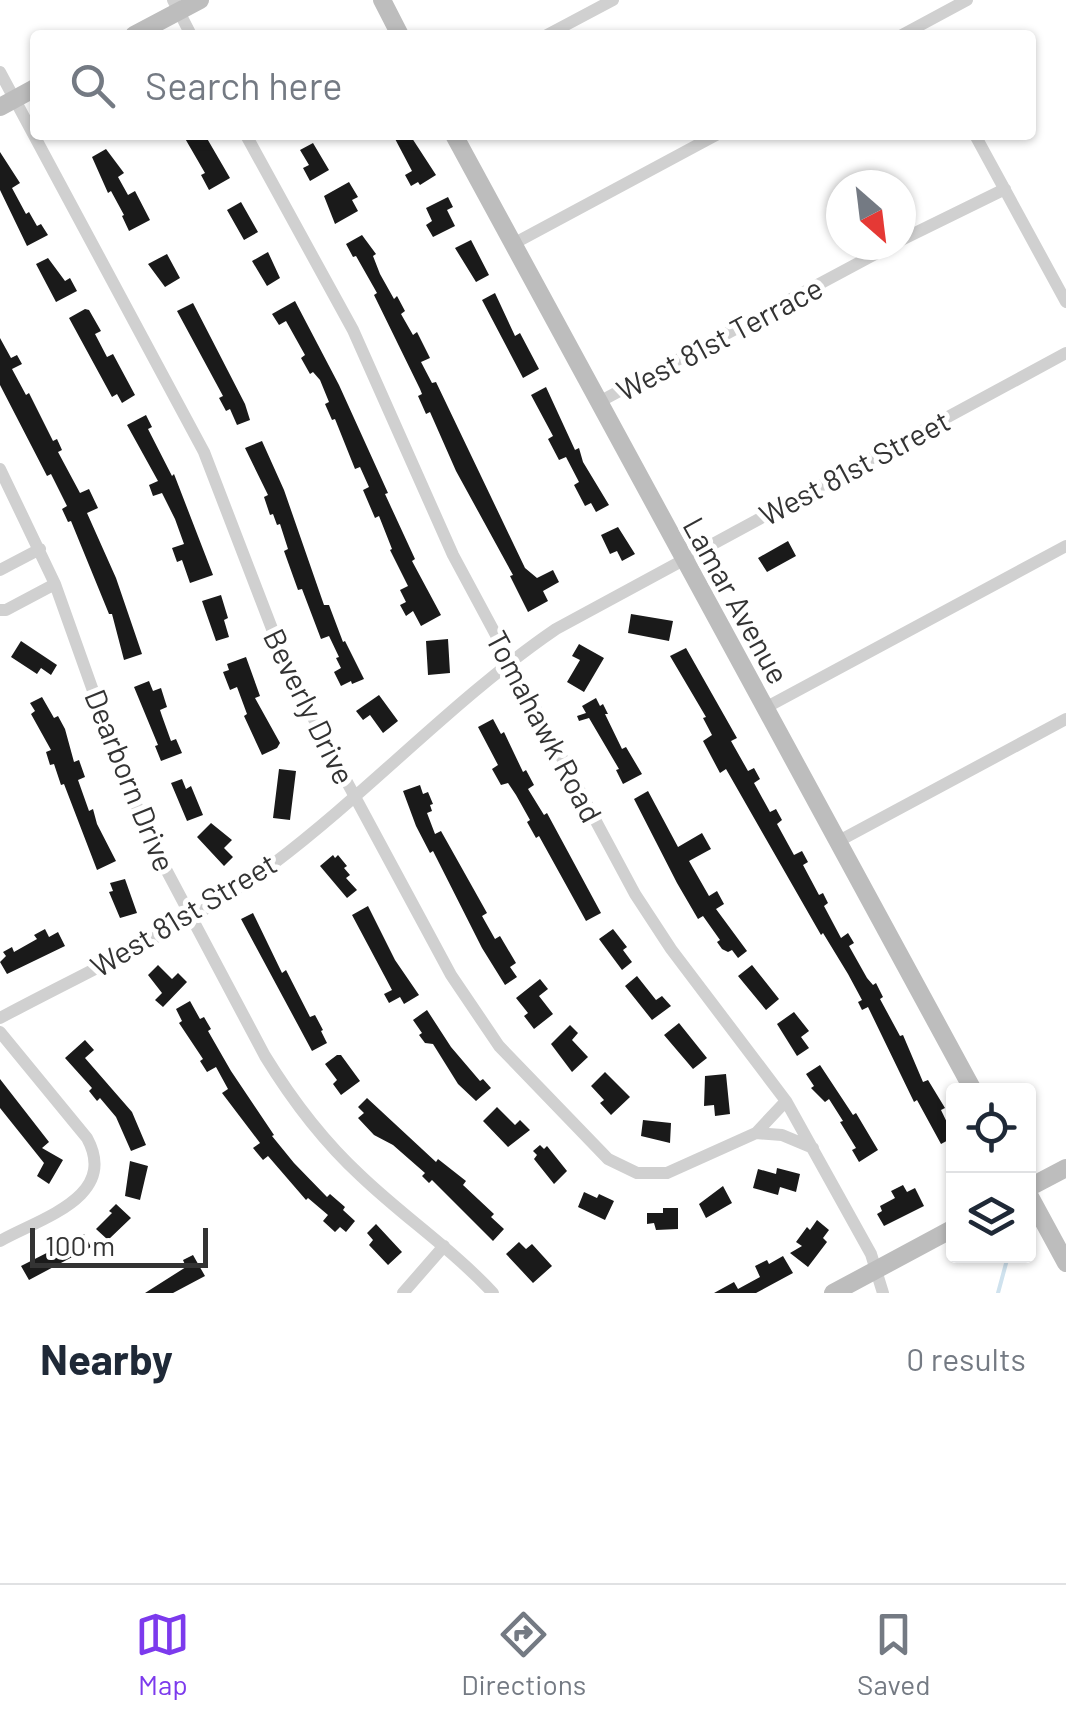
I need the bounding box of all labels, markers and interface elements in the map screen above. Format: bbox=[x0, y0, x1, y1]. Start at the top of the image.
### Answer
search box bbox=[30, 30, 1036, 140]
icon: search bbox=[65, 58, 120, 113]
text: Search here bbox=[145, 62, 343, 108]
north arrow bbox=[826, 170, 916, 260]
street label: West 81st Terrace bbox=[610, 269, 828, 407]
street label: West 81st Street bbox=[753, 402, 955, 532]
street label: Lamar Avenue bbox=[676, 510, 798, 690]
street label: Beverly Drive bbox=[257, 622, 363, 790]
street label: Tomahawk Road bbox=[479, 624, 611, 828]
street label: Dearborn Drive bbox=[78, 684, 184, 876]
street label: West 81st Street bbox=[84, 844, 282, 984]
map controls bbox=[946, 1083, 1036, 1263]
button: locate bbox=[946, 1083, 1036, 1173]
button: layers bbox=[946, 1173, 1036, 1263]
scale bar bbox=[30, 1223, 208, 1268]
text: 100 m bbox=[45, 1228, 115, 1262]
text: Nearby bbox=[40, 1333, 173, 1383]
text: 0 results bbox=[906, 1339, 1026, 1377]
tab: Map bbox=[135, 1607, 190, 1701]
tab: Directions bbox=[461, 1607, 586, 1701]
tab: Saved bbox=[857, 1607, 931, 1701]

